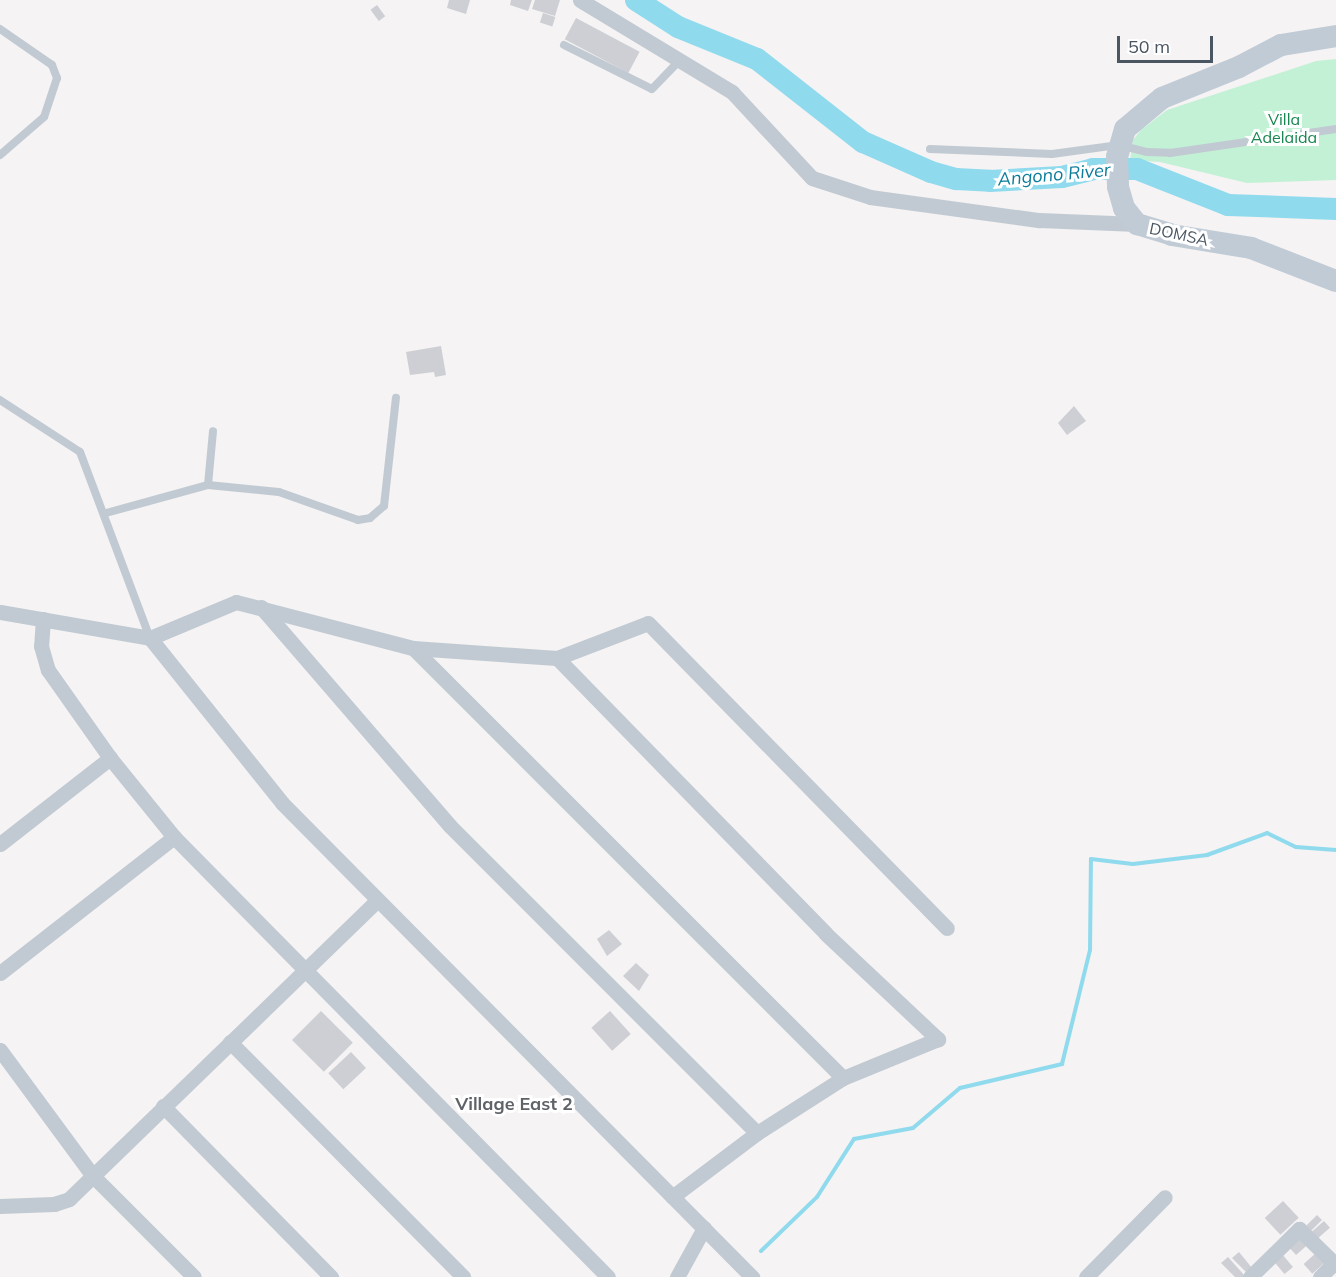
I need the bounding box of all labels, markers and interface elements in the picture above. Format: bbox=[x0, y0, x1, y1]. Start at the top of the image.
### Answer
scale bar bbox=[1120, 24, 1216, 62]
text: 50 m bbox=[1128, 35, 1170, 58]
park label: Villa Adelaida bbox=[1251, 109, 1317, 147]
water label: Angono River bbox=[997, 159, 1111, 191]
street label: DOMSA bbox=[1148, 218, 1210, 250]
district label: Village East 2 bbox=[455, 1093, 573, 1115]

